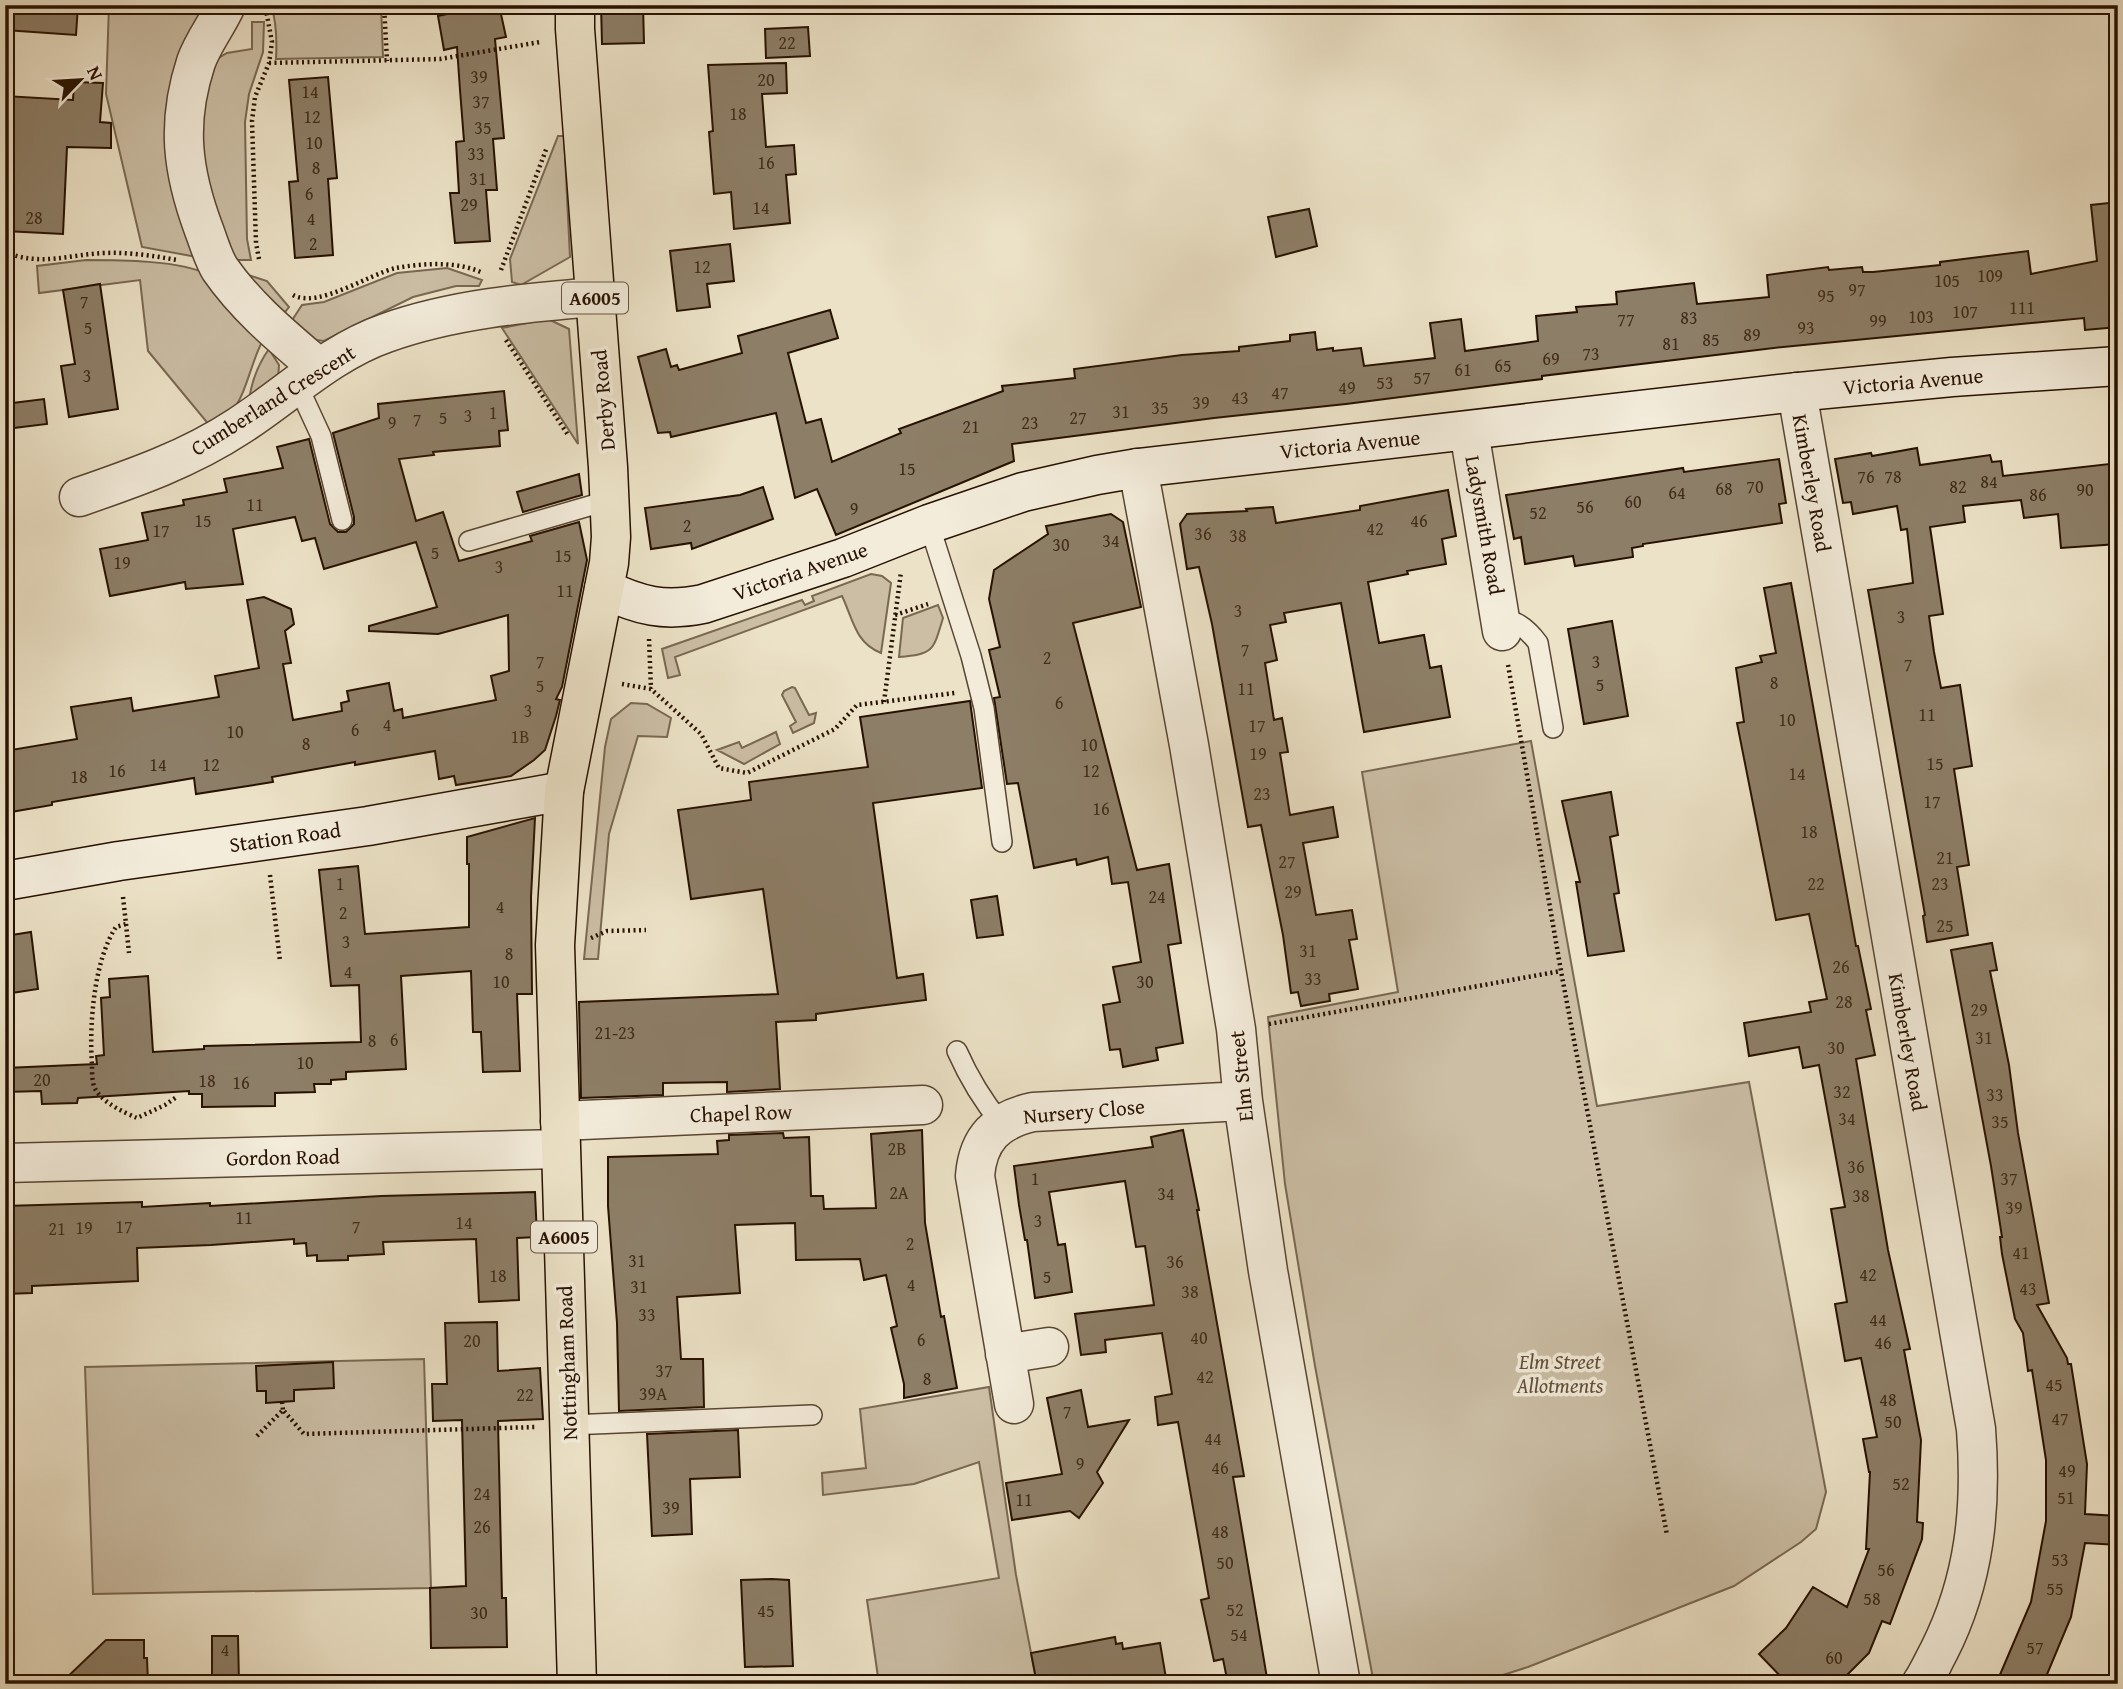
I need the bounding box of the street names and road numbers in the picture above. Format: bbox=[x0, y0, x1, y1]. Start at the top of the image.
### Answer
road number: A6005 bbox=[562, 282, 628, 314]
street label: Cumberland Crescent bbox=[185, 336, 362, 463]
street label: Derby Road bbox=[583, 347, 623, 452]
street label: Victoria Avenue bbox=[1842, 359, 1985, 403]
street label: Kimberley Road bbox=[1785, 412, 1840, 555]
street label: Victoria Avenue bbox=[1278, 421, 1422, 467]
street label: Ladysmith Road bbox=[1457, 453, 1513, 598]
street label: Victoria Avenue bbox=[728, 533, 872, 609]
street label: Station Road bbox=[227, 814, 343, 860]
street label: Kimberley Road bbox=[1881, 971, 1936, 1114]
street label: Elm Street bbox=[1221, 1028, 1261, 1123]
street label: Nursery Close bbox=[1022, 1090, 1146, 1132]
street label: Chapel Row bbox=[689, 1096, 793, 1130]
street label: Gordon Road bbox=[226, 1140, 341, 1173]
road number: A6005 bbox=[531, 1222, 597, 1252]
street label: Nottingham Road bbox=[549, 1284, 585, 1441]

